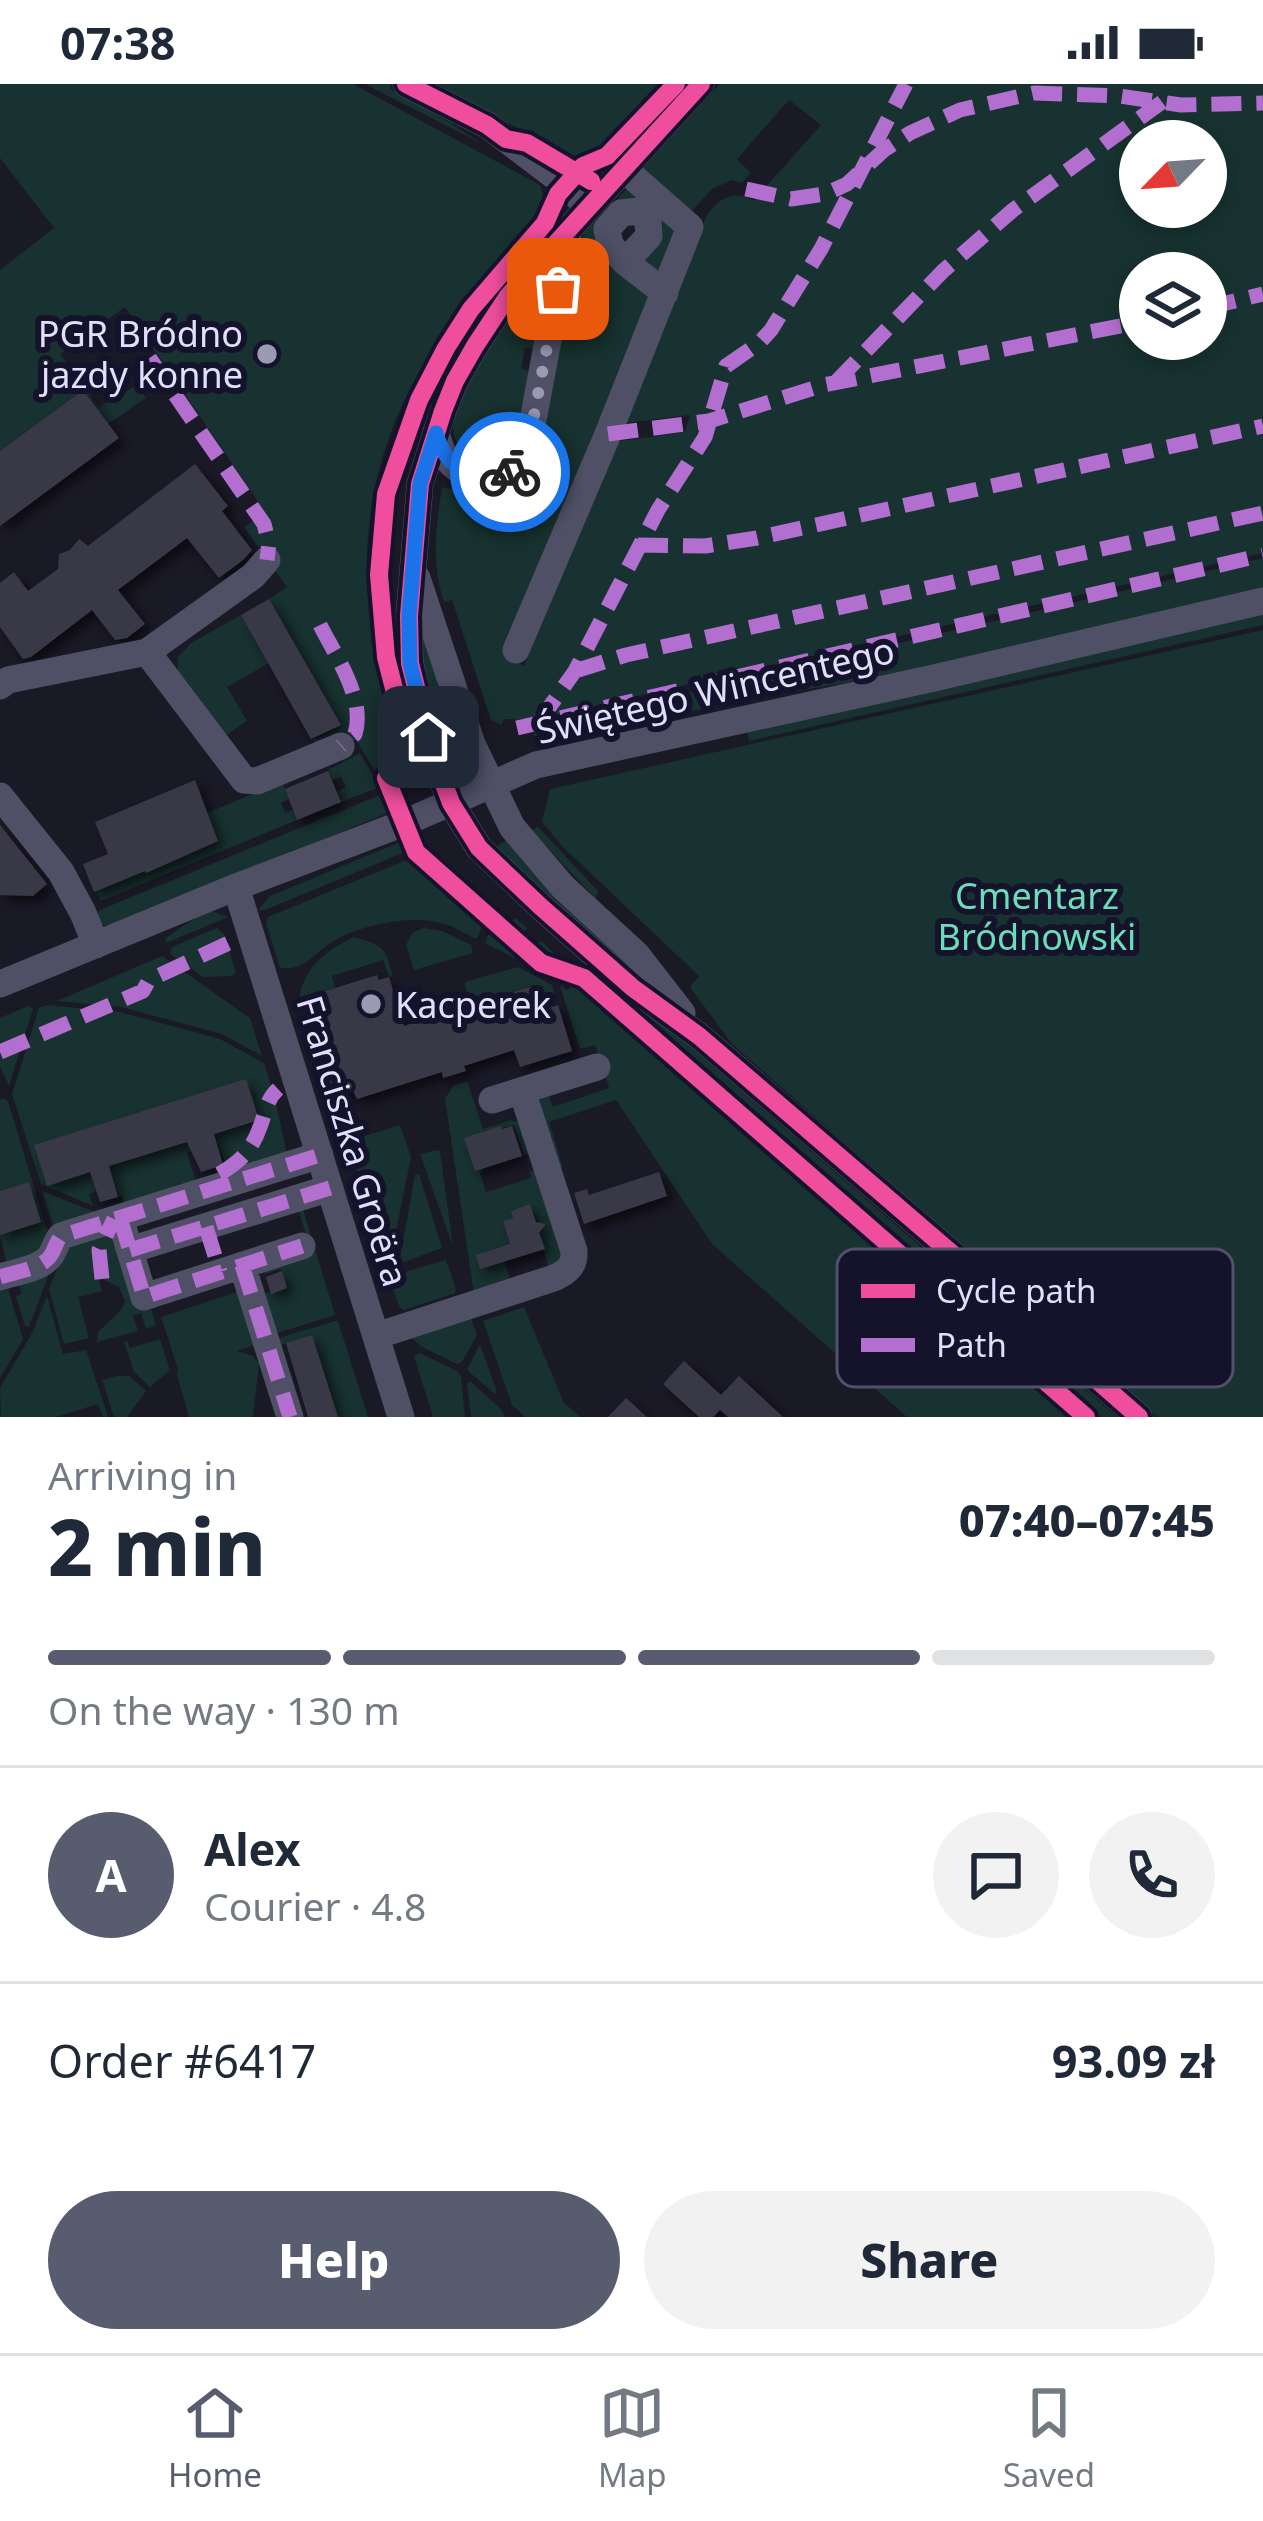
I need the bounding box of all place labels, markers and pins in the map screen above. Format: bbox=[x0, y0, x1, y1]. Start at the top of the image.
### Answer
pin bbox=[507, 238, 609, 340]
place label: PGR Bródno jazdy konne bbox=[38, 309, 243, 399]
marker: PGR Bródno jazdy konne bbox=[254, 341, 280, 367]
pin bbox=[377, 686, 479, 788]
place label: Kacperek bbox=[395, 980, 551, 1029]
marker: Kacperek bbox=[358, 991, 384, 1017]

